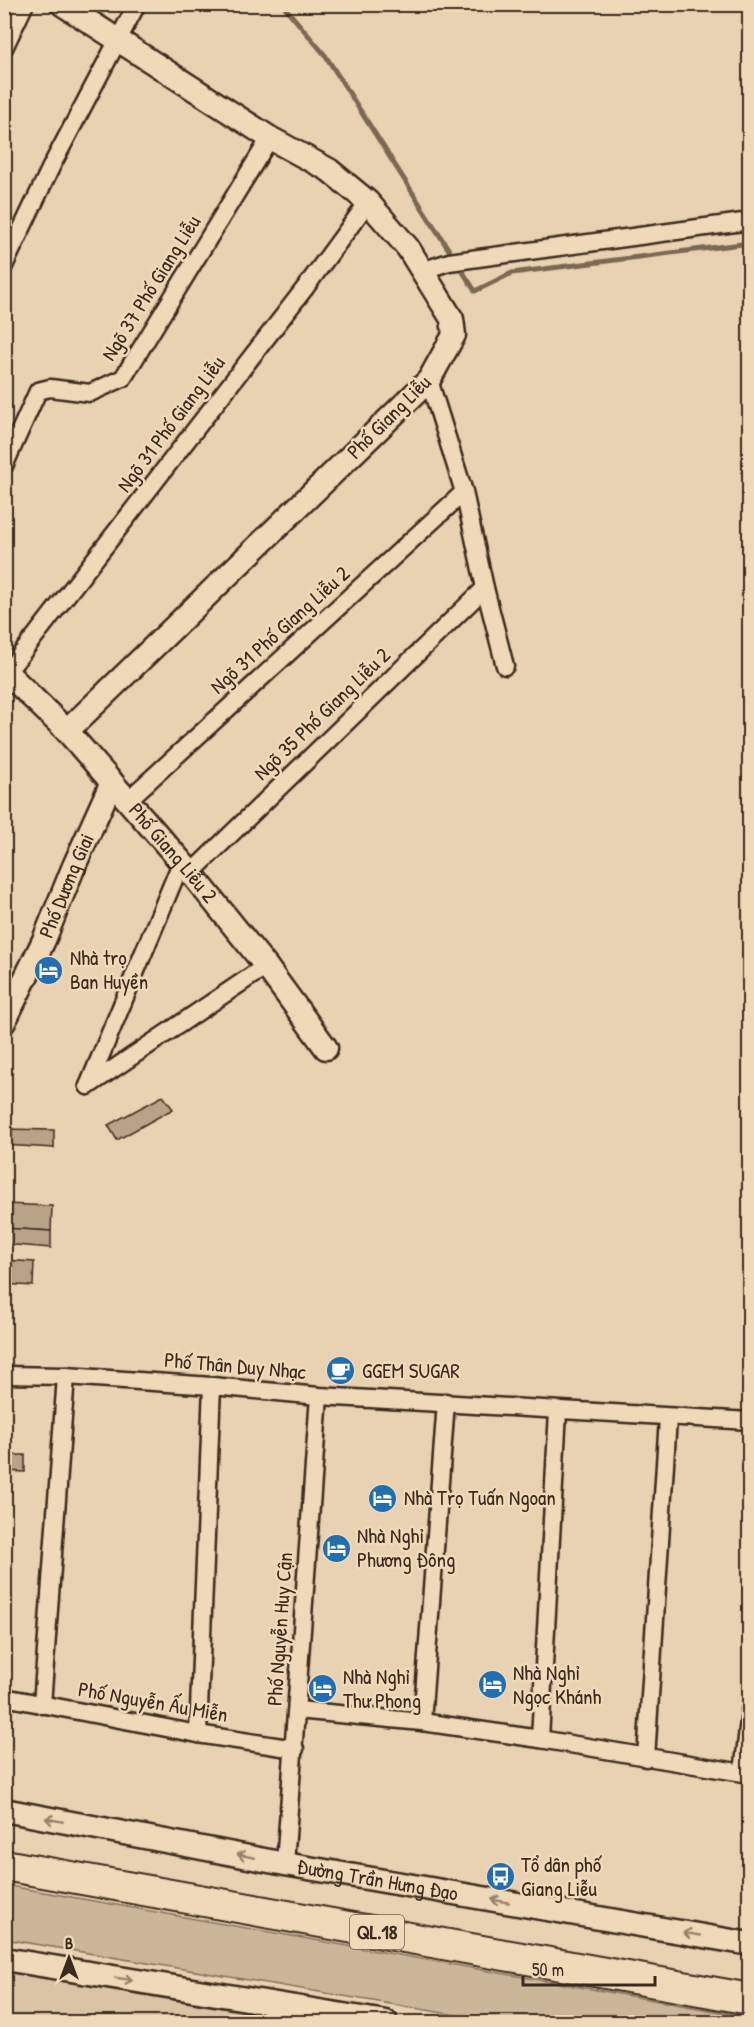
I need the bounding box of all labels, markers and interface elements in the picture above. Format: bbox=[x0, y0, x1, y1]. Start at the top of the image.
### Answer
street label: Ngõ 37 Phố Giang Liễu bbox=[94, 209, 207, 366]
street label: Ngõ 31 Phố Giang Liễu bbox=[110, 349, 232, 498]
street label: Phố Giang Liễu bbox=[340, 368, 438, 465]
street label: Ngõ 31 Phố Giang Liễu 2 bbox=[204, 559, 356, 700]
street label: Ngõ 35 Phố Giang Liễu 2 bbox=[247, 641, 397, 787]
street label: Phố Giang Liễu 2 bbox=[122, 796, 224, 909]
street label: Phố Dương Giai bbox=[31, 829, 101, 942]
place label: Nhà trọ Ban Huyền bbox=[70, 943, 148, 996]
hotel icon: Nhà trọ Ban Huyền bbox=[33, 954, 65, 986]
street label: Phố Thân Duy Nhạc bbox=[163, 1345, 308, 1386]
cafe icon: GGEM SUGAR bbox=[325, 1355, 357, 1387]
place label: GGEM SUGAR bbox=[362, 1356, 460, 1385]
hotel icon: Nhà Trọ Tuấn Ngoan bbox=[367, 1482, 399, 1514]
place label: Nhà Trọ Tuấn Ngoan bbox=[404, 1483, 556, 1512]
place label: Nhà Nghỉ Phương Đông bbox=[357, 1521, 455, 1574]
hotel icon: Nhà Nghỉ Phương Đông bbox=[320, 1532, 352, 1564]
street label: Phố Nguyễn Huy Cận bbox=[260, 1551, 299, 1707]
place label: Nhà Nghỉ Ngọc Khánh bbox=[513, 1658, 601, 1711]
place label: Nhà Nghỉ Thư Phong bbox=[343, 1662, 421, 1715]
hotel icon: Nhà Nghỉ Ngọc Khánh bbox=[476, 1669, 508, 1701]
hotel icon: Nhà Nghỉ Thư Phong bbox=[306, 1673, 338, 1705]
street label: Phố Nguyễn Ấu Miễn bbox=[76, 1674, 230, 1729]
one-way arrow bbox=[45, 1814, 64, 1825]
one-way arrow bbox=[236, 1850, 256, 1861]
place label: Tổ dân phố Giang Liễu bbox=[521, 1850, 603, 1903]
street label: Đường Trần Hưng Đạo bbox=[295, 1851, 460, 1908]
bus stop icon: Tổ dân phố Giang Liễu bbox=[484, 1861, 516, 1893]
one-way arrow bbox=[490, 1895, 510, 1906]
road number: QL.18 bbox=[350, 1915, 404, 1949]
north arrow bbox=[39, 1928, 99, 1988]
one-way arrow bbox=[683, 1929, 702, 1940]
text: B bbox=[65, 1932, 73, 1954]
scale bar bbox=[523, 1949, 655, 1987]
text: 50 m bbox=[532, 1957, 564, 1982]
one-way arrow bbox=[114, 1974, 134, 1985]

